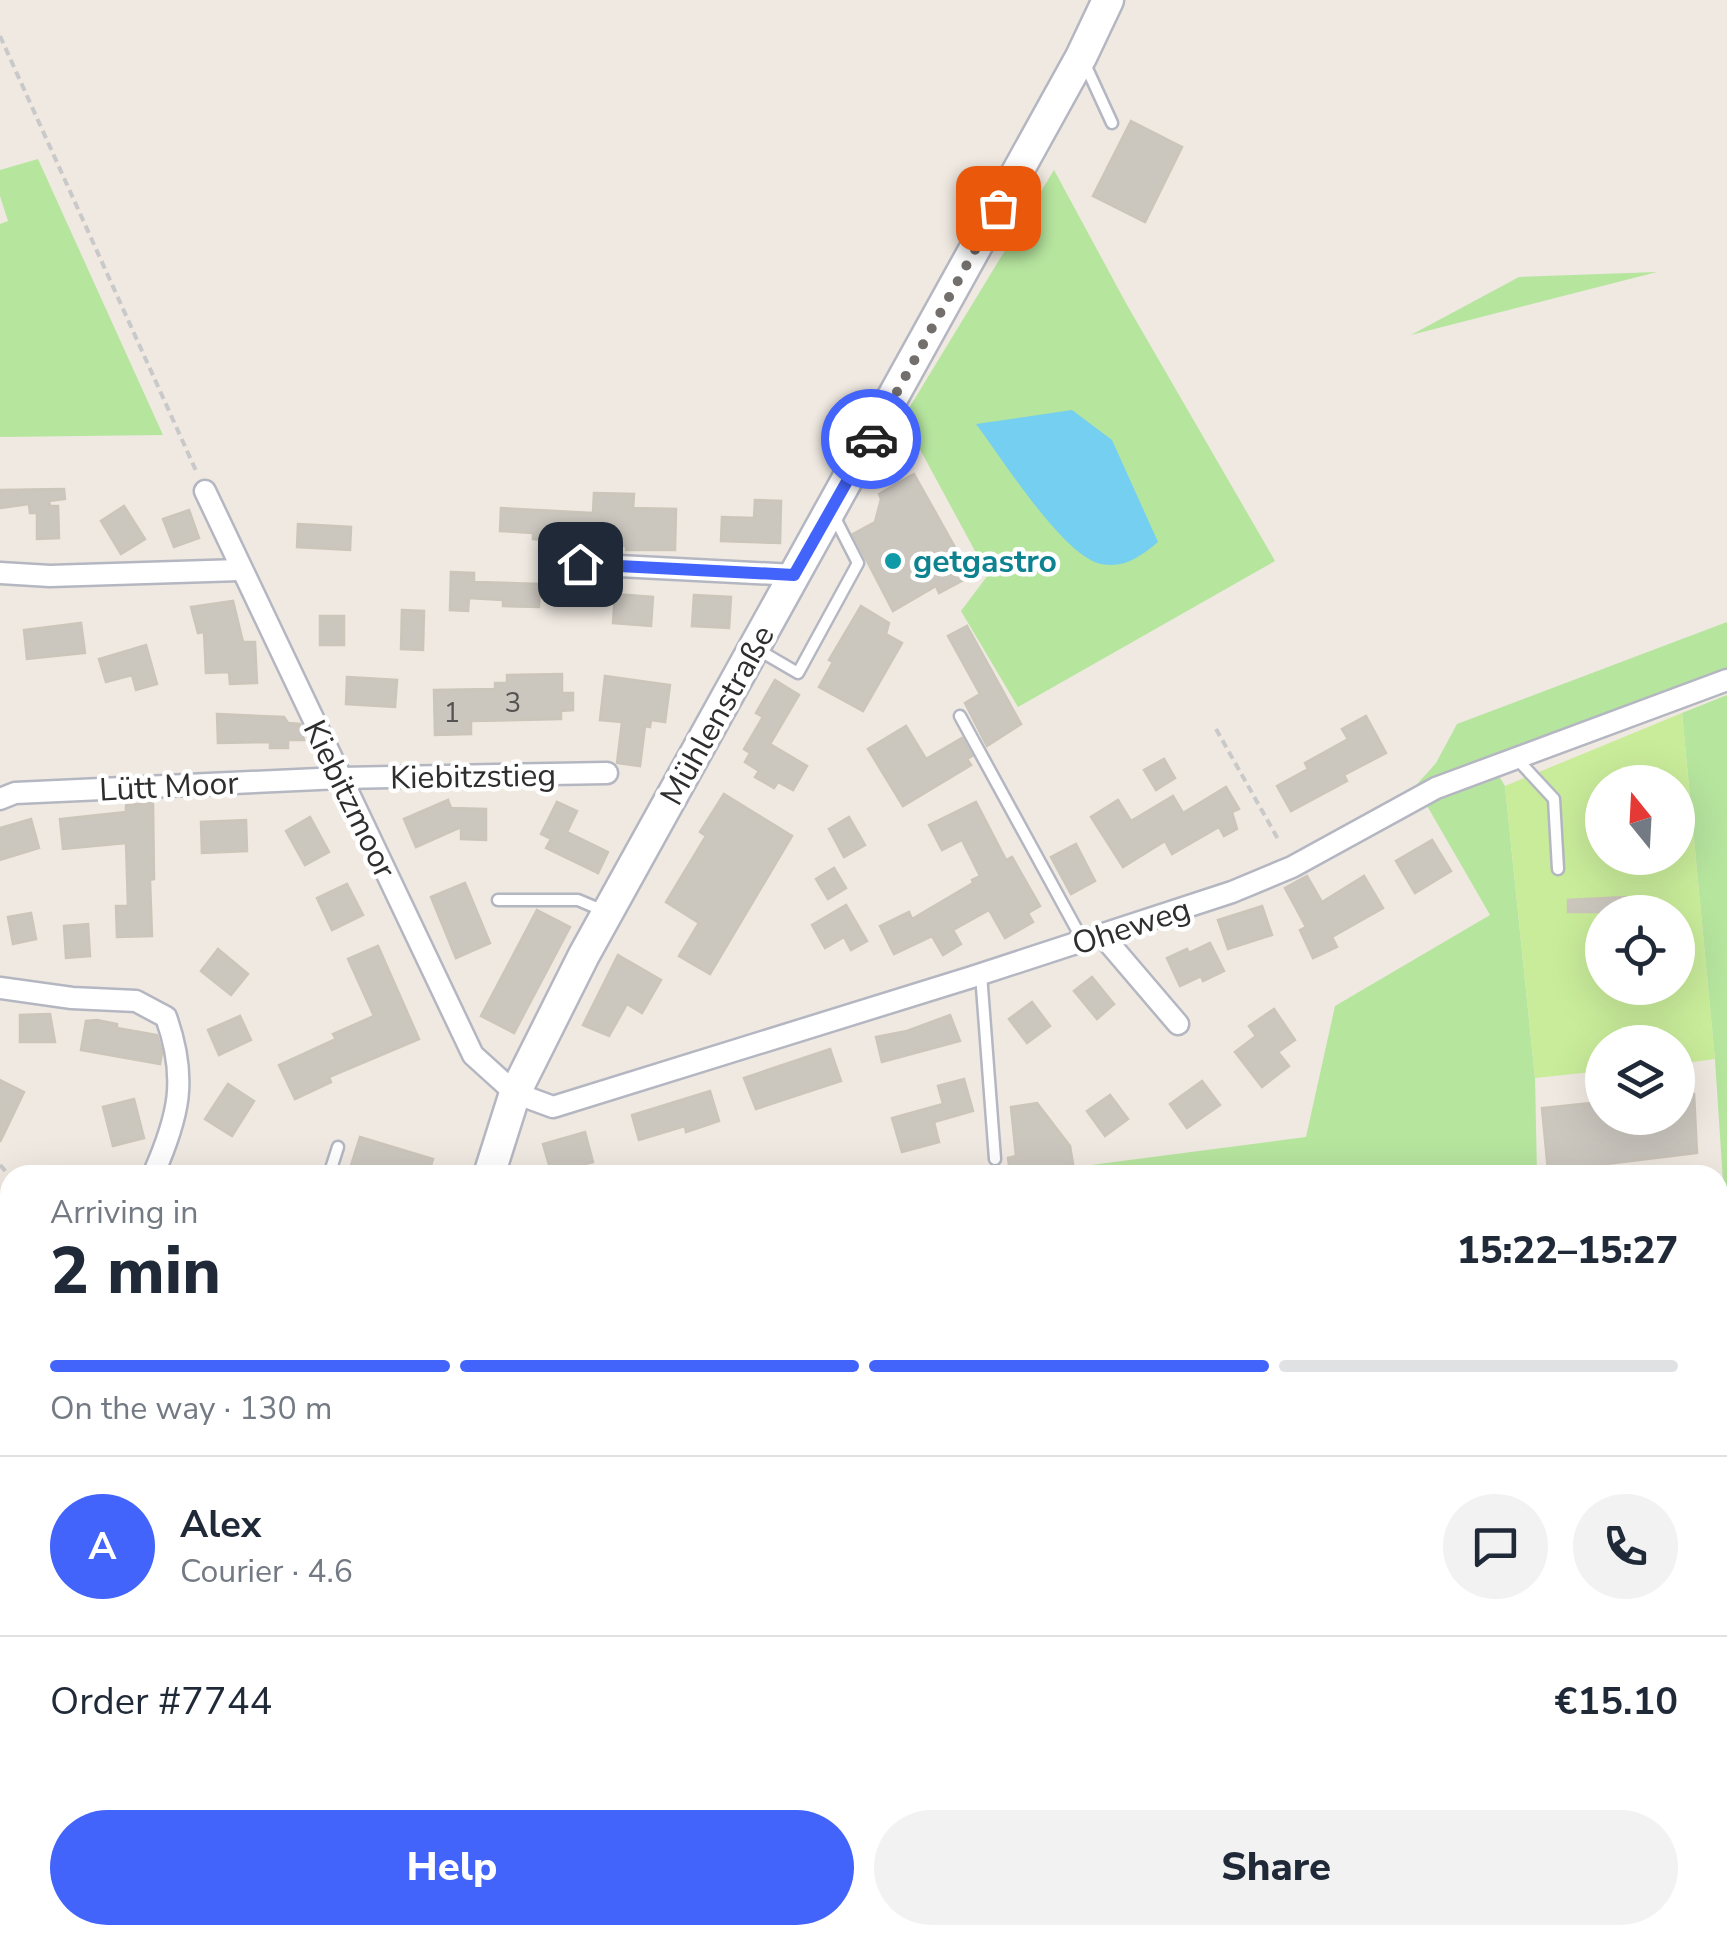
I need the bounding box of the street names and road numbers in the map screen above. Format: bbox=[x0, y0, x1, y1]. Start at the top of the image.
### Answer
street label: Mühlenstraße bbox=[650, 618, 785, 813]
street label: Kiebitzmoor bbox=[293, 713, 407, 886]
street label: Kiebitzstieg bbox=[390, 754, 556, 799]
street label: Lütt Moor bbox=[98, 761, 240, 812]
street label: Oheweg bbox=[1066, 887, 1196, 966]

